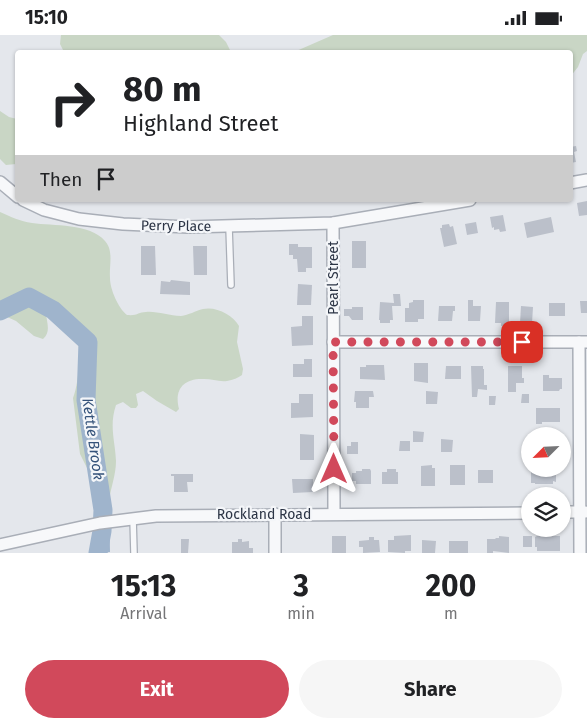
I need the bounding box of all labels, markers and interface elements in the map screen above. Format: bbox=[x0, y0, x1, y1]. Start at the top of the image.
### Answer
text: 15:10 bbox=[25, 6, 68, 29]
text: 80 m bbox=[123, 68, 202, 110]
icon: right bbox=[40, 70, 105, 135]
text: Highland Street bbox=[123, 110, 278, 137]
icon: arrive bbox=[92, 165, 120, 193]
text: Then bbox=[40, 168, 82, 191]
street label: Perry Place bbox=[141, 217, 211, 235]
street label: Pearl Street bbox=[325, 240, 342, 315]
pin bbox=[501, 321, 543, 363]
icon: arrive bbox=[508, 328, 536, 356]
water label: Kettle Brook bbox=[78, 397, 108, 481]
north arrow bbox=[521, 427, 571, 477]
map controls bbox=[521, 427, 571, 537]
position arrow bbox=[307, 442, 359, 494]
button: layers bbox=[521, 487, 571, 537]
street label: Rockland Road bbox=[217, 506, 311, 523]
text: 15:13 bbox=[111, 568, 176, 604]
text: 3 bbox=[293, 568, 309, 604]
text: 200 bbox=[426, 568, 476, 604]
text: Arrival bbox=[120, 604, 167, 623]
text: min bbox=[287, 604, 315, 623]
text: m bbox=[444, 604, 458, 623]
button: Exit bbox=[25, 660, 289, 718]
button: Share bbox=[299, 660, 562, 718]

